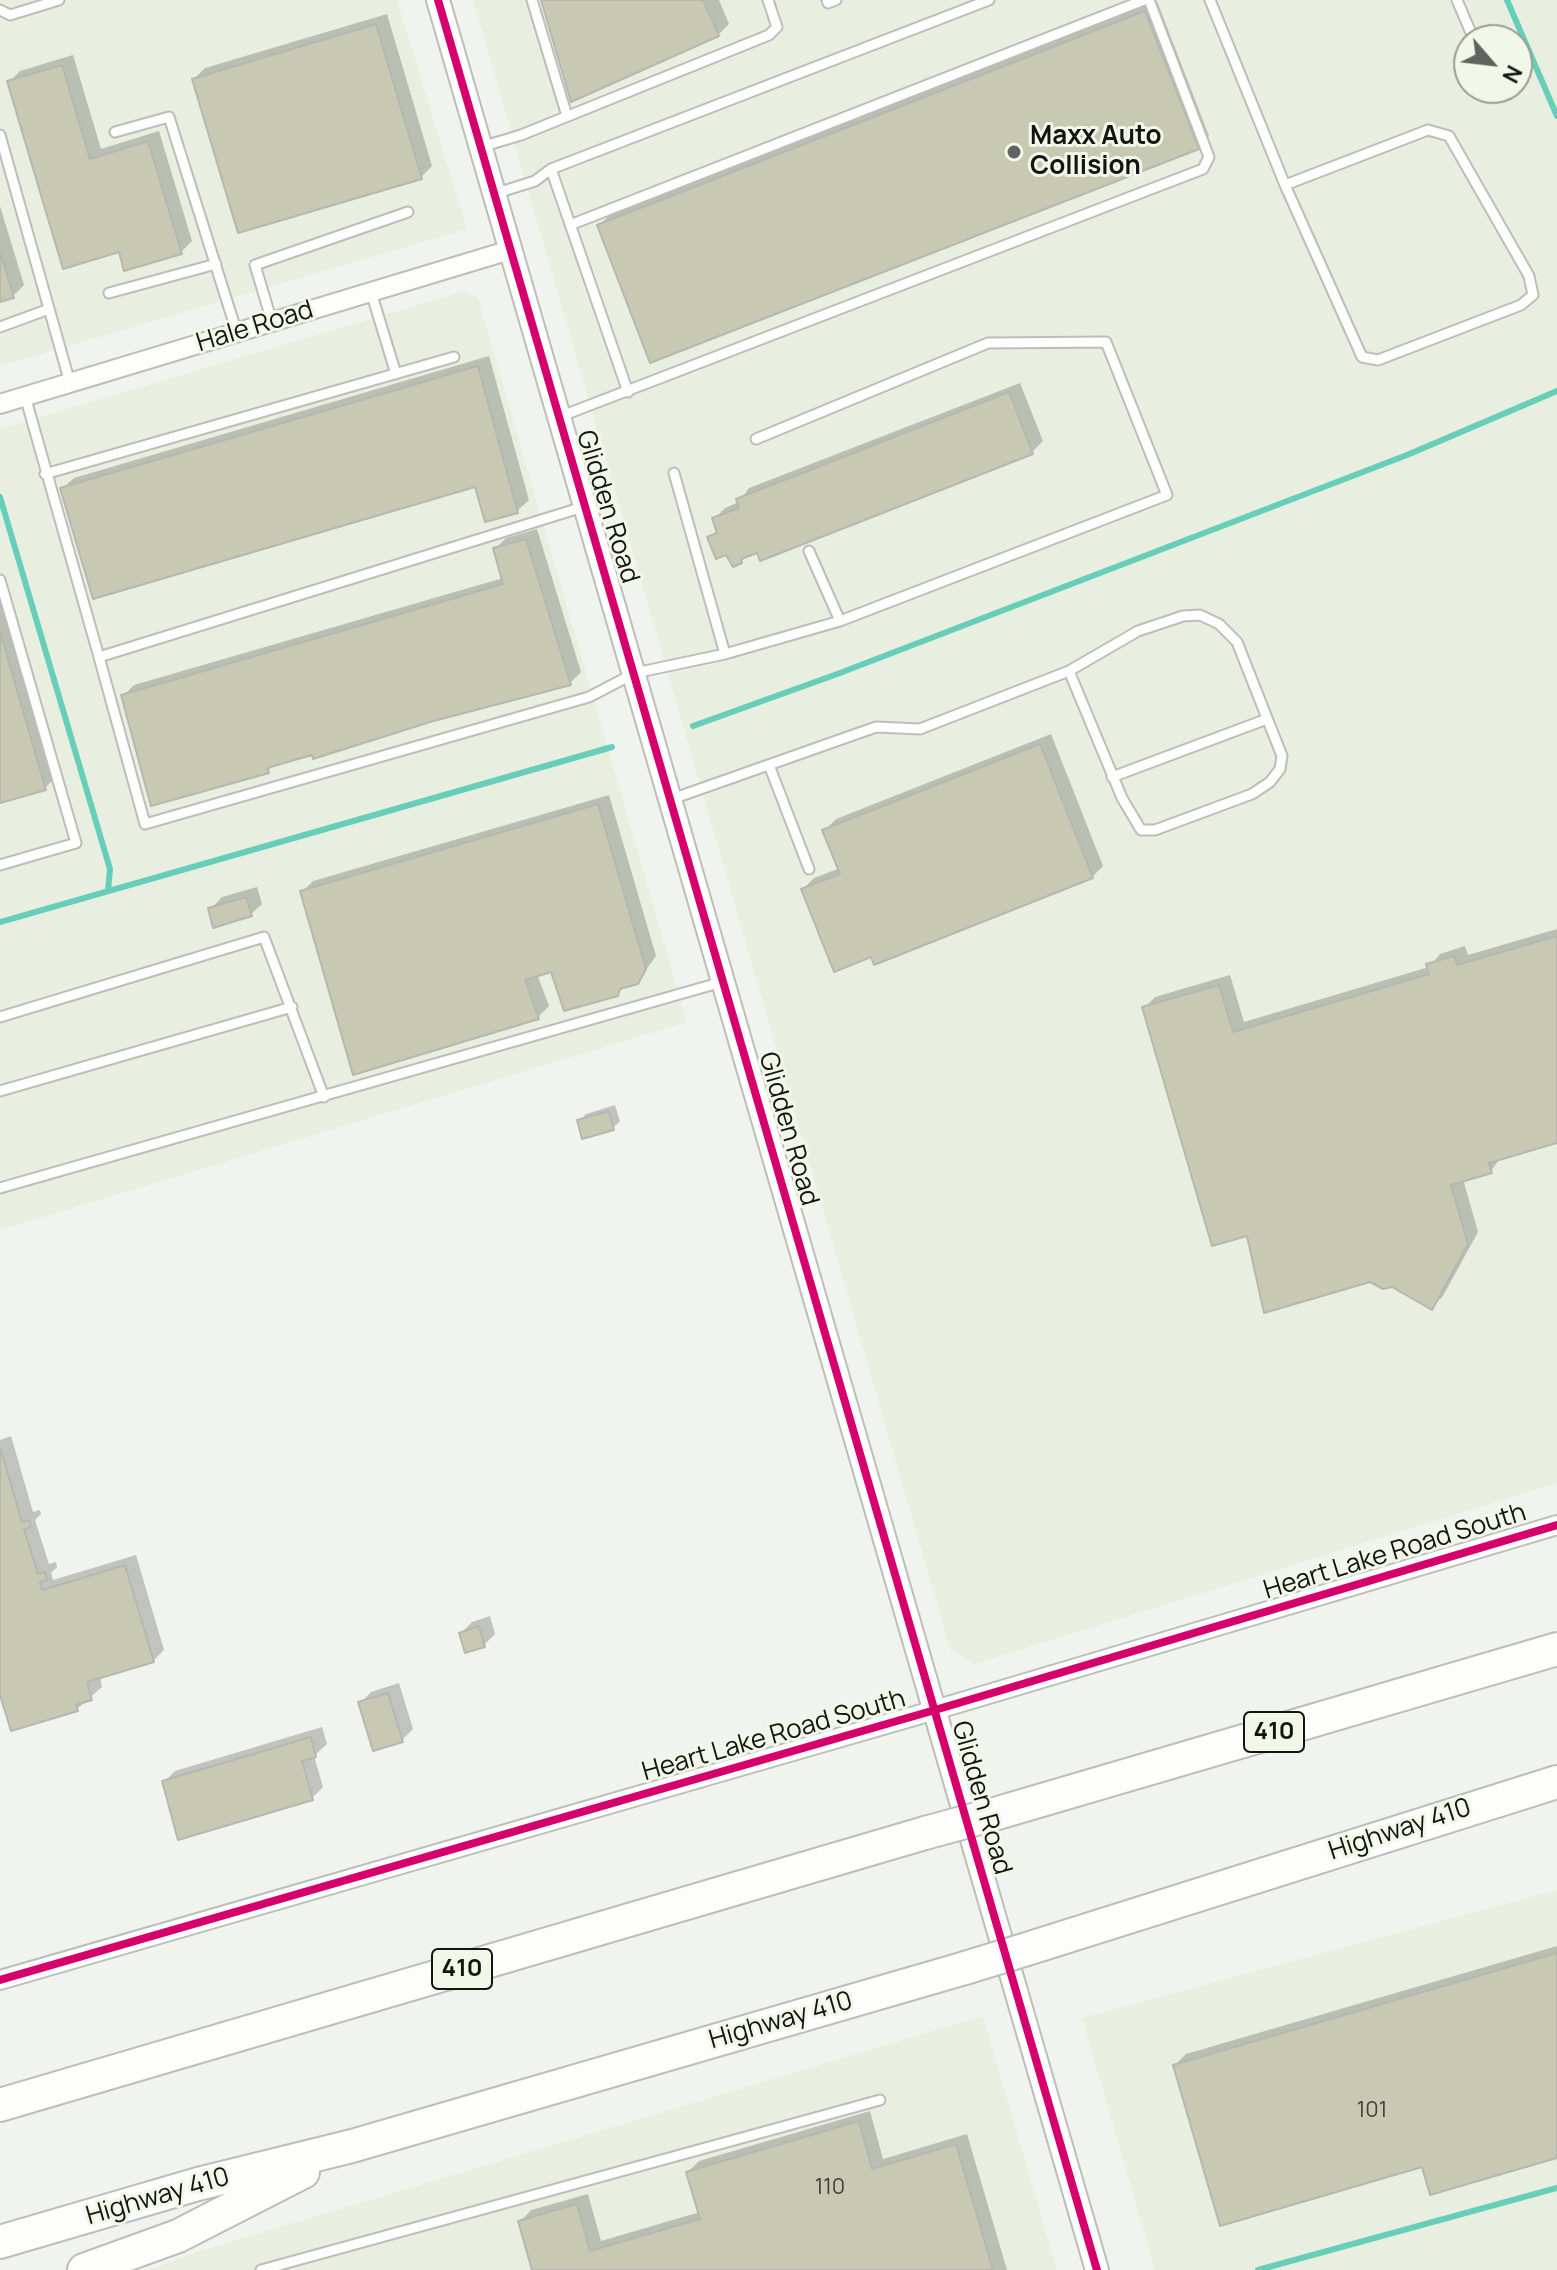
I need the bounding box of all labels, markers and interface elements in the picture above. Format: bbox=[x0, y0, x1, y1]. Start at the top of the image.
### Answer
north arrow bbox=[1453, 24, 1533, 104]
text: N bbox=[1495, 60, 1529, 88]
place label: Maxx Auto Collision bbox=[1030, 121, 1162, 182]
marker: Maxx Auto Collision bbox=[1005, 143, 1023, 161]
street label: Hale Road bbox=[193, 294, 317, 360]
street label: Glidden Road bbox=[569, 427, 645, 587]
street label: Glidden Road bbox=[751, 1049, 825, 1209]
street label: Heart Lake Road South bbox=[1260, 1497, 1530, 1607]
street label: Heart Lake Road South bbox=[639, 1683, 909, 1789]
road number: 410 bbox=[1244, 1712, 1304, 1752]
street label: Glidden Road bbox=[944, 1718, 1018, 1878]
street label: Highway 410 bbox=[1325, 1792, 1475, 1868]
road number: 410 bbox=[432, 1949, 492, 1989]
street label: Highway 410 bbox=[706, 1986, 856, 2056]
house number: 101 bbox=[1357, 2098, 1387, 2124]
street label: Highway 410 bbox=[83, 2162, 233, 2232]
house number: 110 bbox=[815, 2175, 845, 2201]

